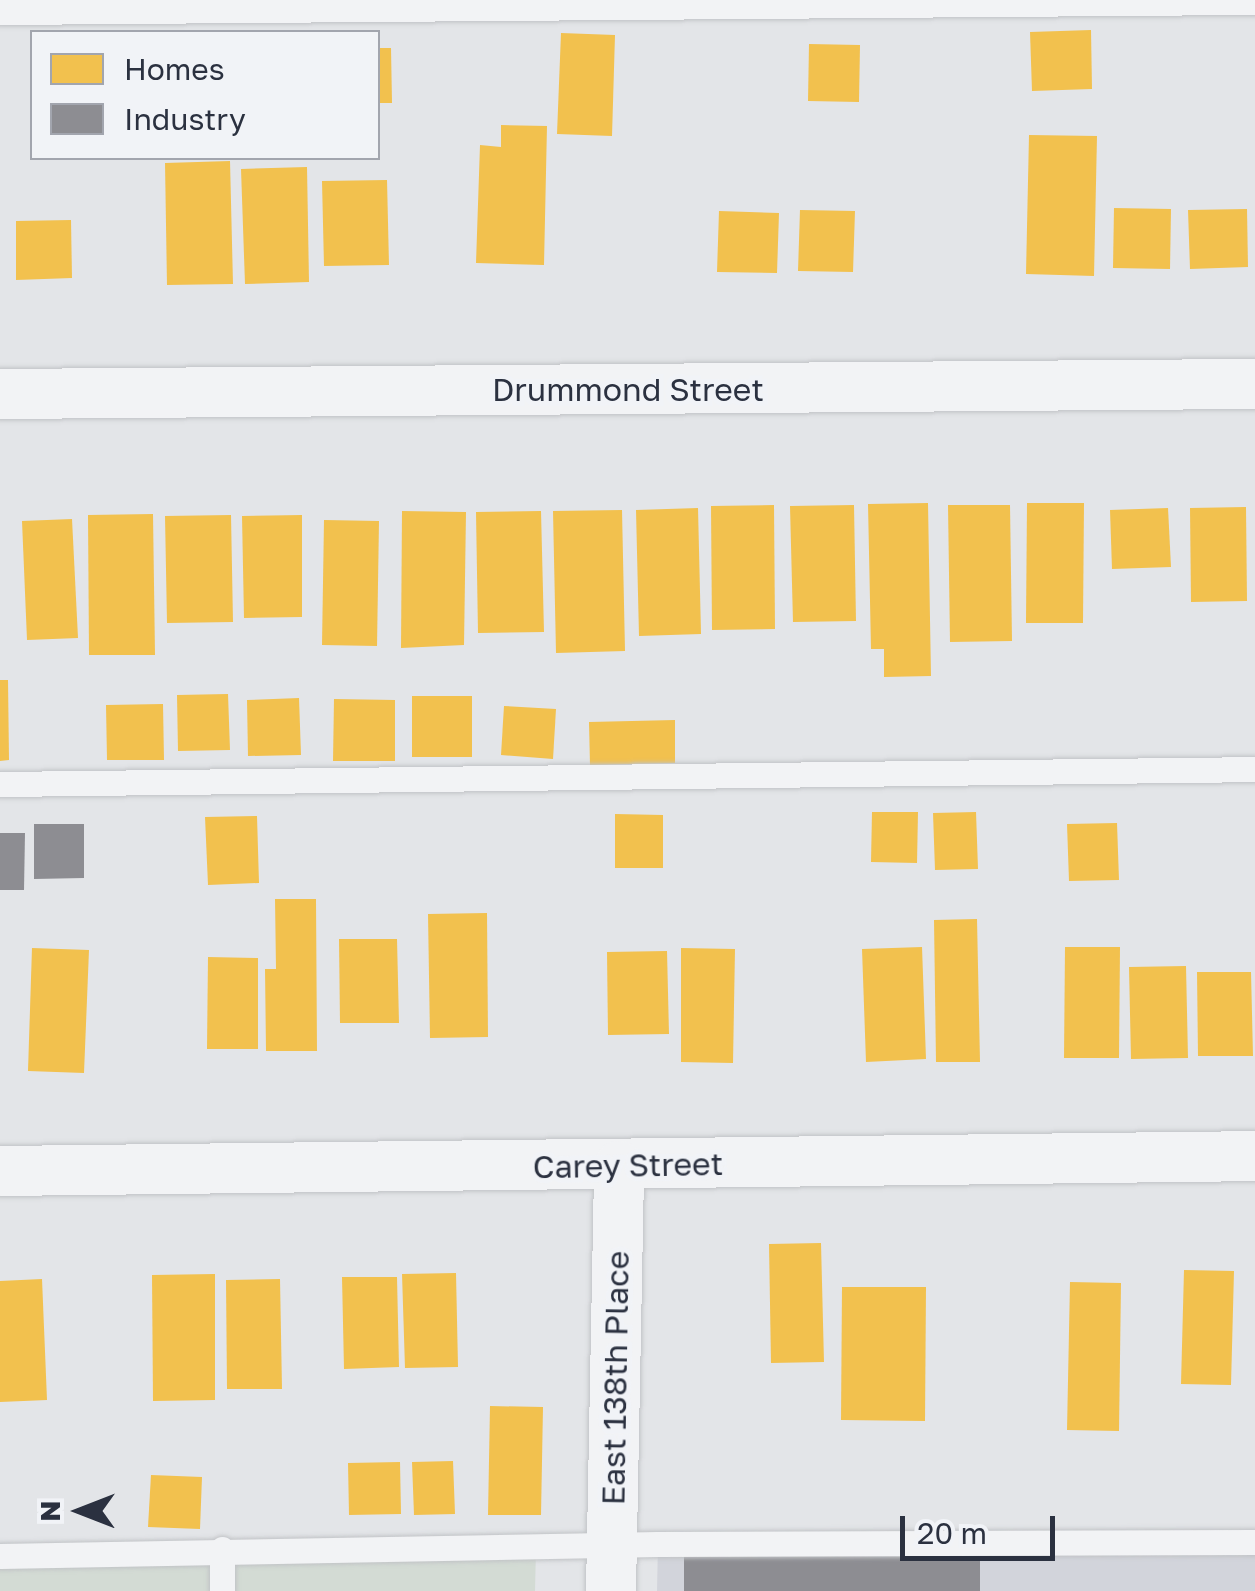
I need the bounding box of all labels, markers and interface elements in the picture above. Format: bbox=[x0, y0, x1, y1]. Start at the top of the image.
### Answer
legend bbox=[30, 30, 380, 160]
text: Homes bbox=[124, 51, 225, 87]
text: Industry bbox=[124, 101, 246, 137]
street label: Drummond Street bbox=[492, 370, 764, 408]
street label: Carey Street bbox=[532, 1144, 724, 1186]
street label: East 138th Place bbox=[594, 1250, 636, 1506]
north arrow bbox=[30, 1461, 130, 1561]
scale bar bbox=[905, 1496, 1060, 1558]
text: N bbox=[33, 1500, 66, 1522]
text: 20 m bbox=[917, 1515, 987, 1551]

